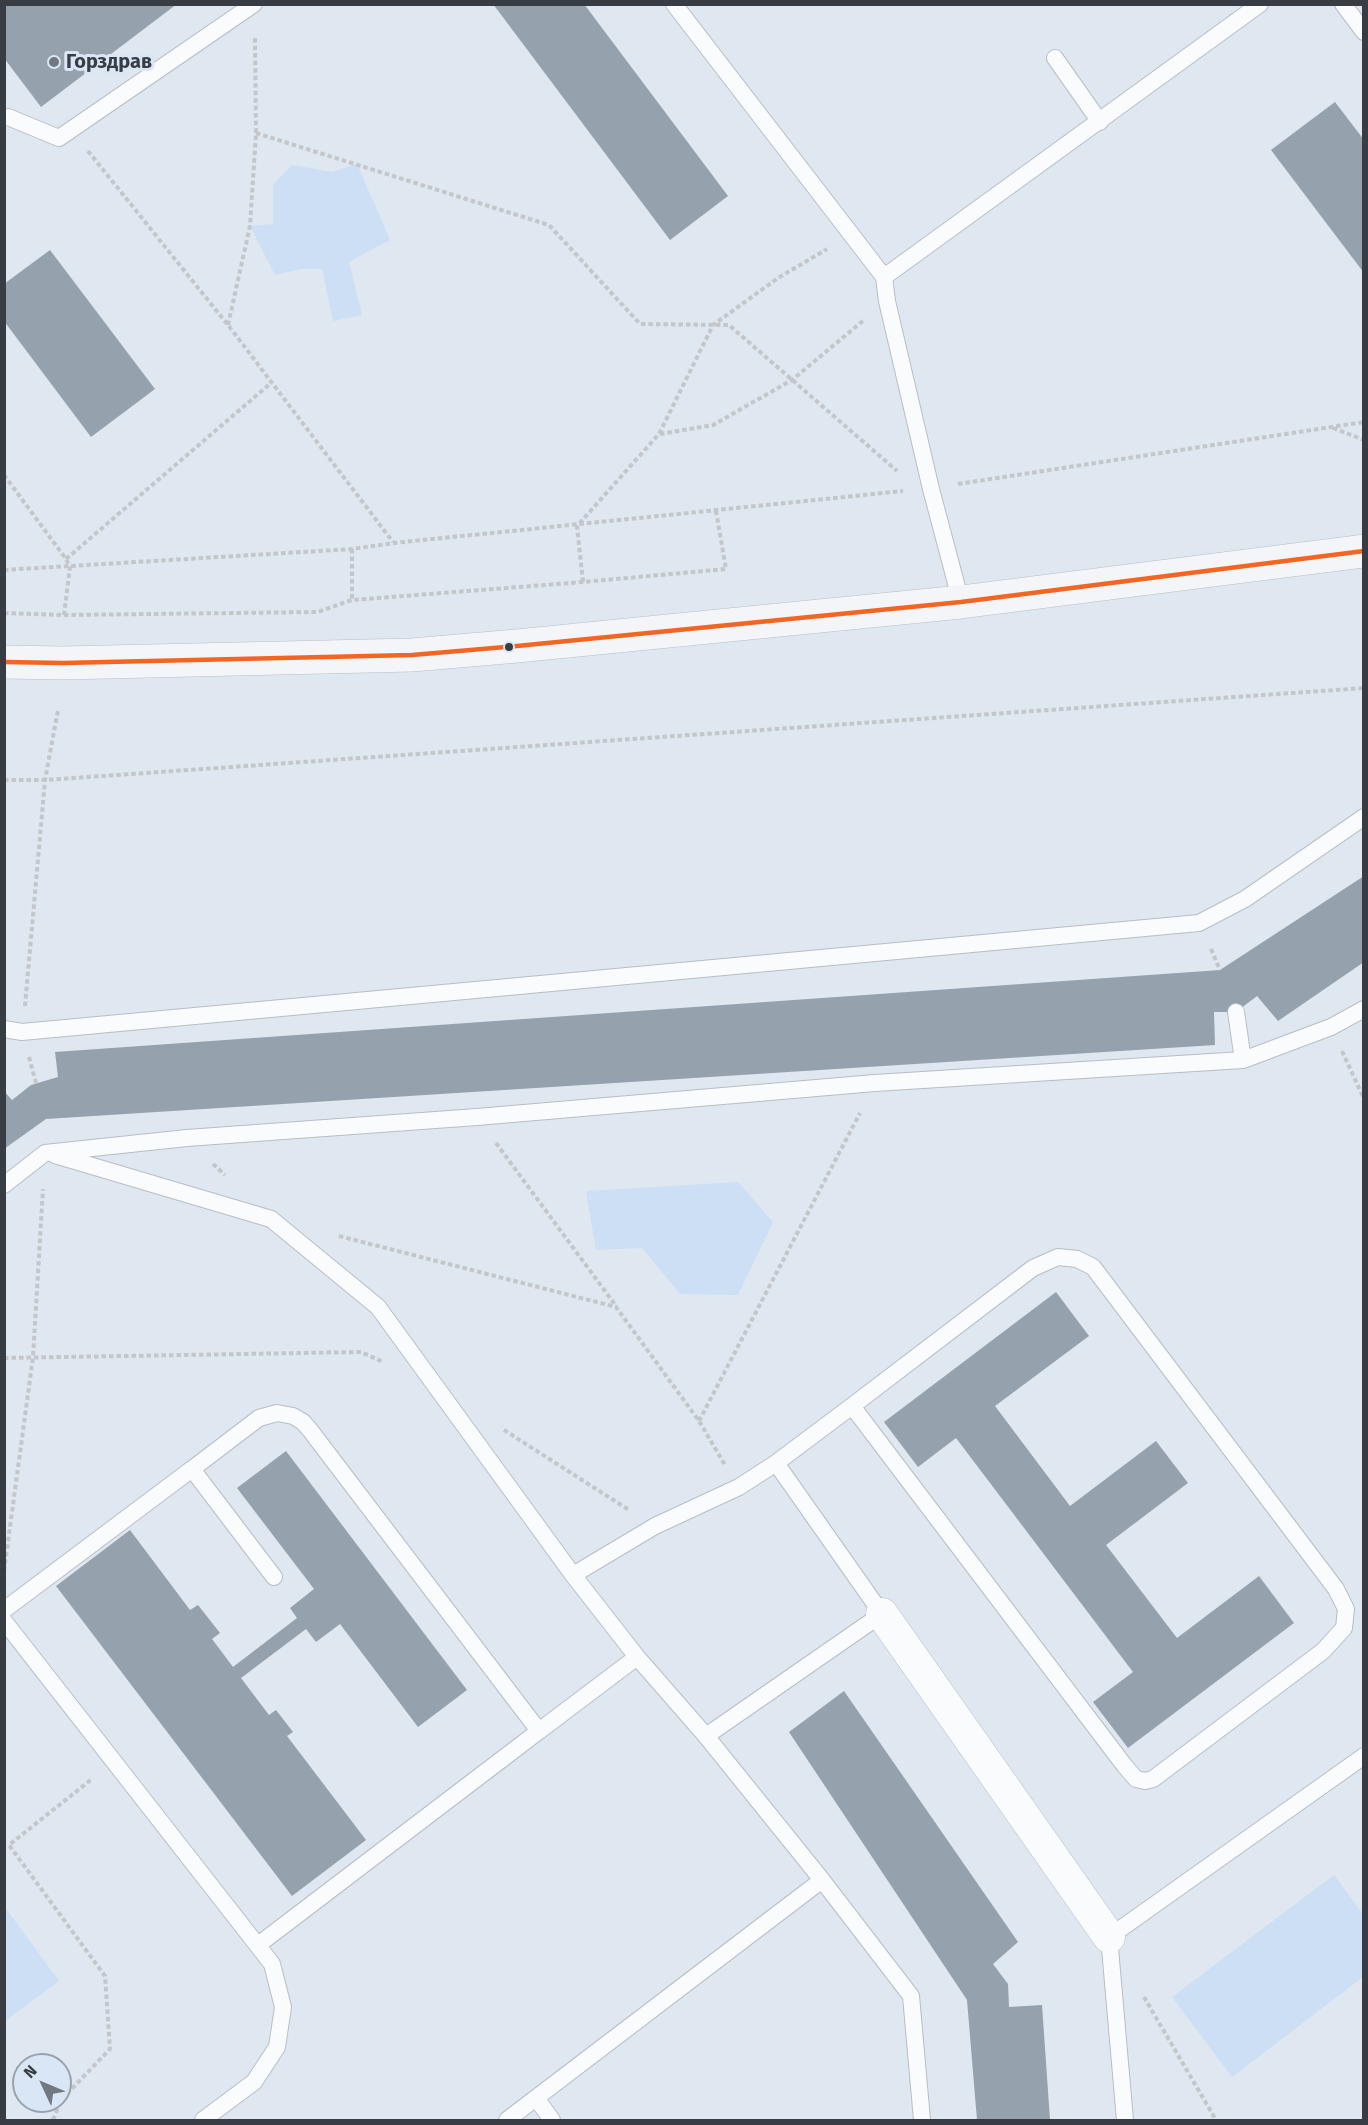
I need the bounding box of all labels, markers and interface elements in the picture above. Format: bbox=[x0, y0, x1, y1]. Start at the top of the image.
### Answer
place label: Горздрав bbox=[66, 50, 152, 74]
marker: Горздрав bbox=[47, 55, 61, 69]
unlabelled marker bbox=[503, 641, 515, 653]
north arrow bbox=[12, 2053, 72, 2113]
text: N bbox=[20, 2061, 41, 2082]

